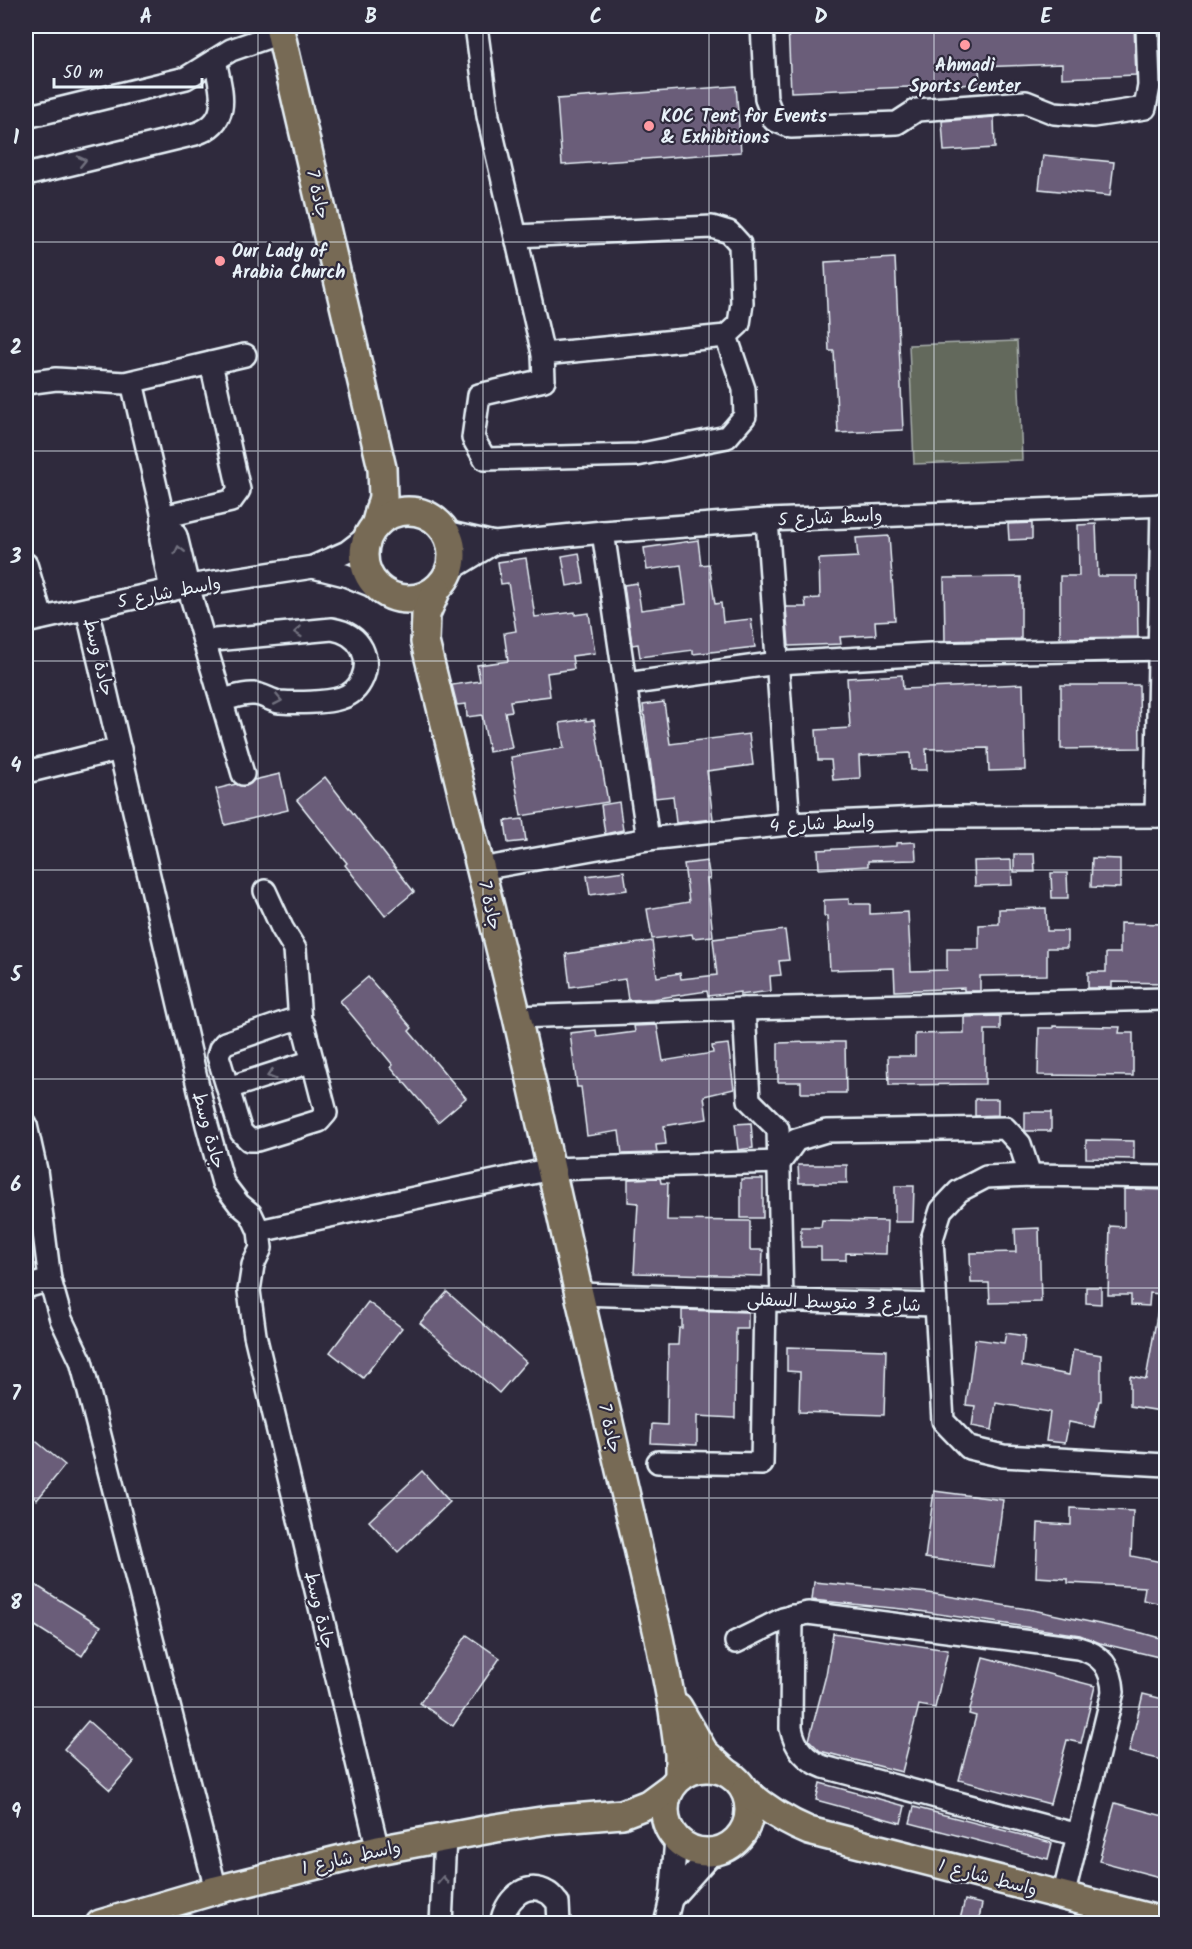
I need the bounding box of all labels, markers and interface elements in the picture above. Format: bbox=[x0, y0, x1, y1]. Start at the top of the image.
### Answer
text: A bbox=[140, 2, 152, 34]
text: B bbox=[365, 2, 377, 34]
text: C bbox=[590, 2, 602, 34]
text: D bbox=[814, 2, 828, 34]
text: E bbox=[1040, 2, 1052, 34]
marker: Ahmadi Sports Center bbox=[958, 38, 972, 52]
scale bar bbox=[54, 51, 202, 89]
place label: Ahmadi Sports Center bbox=[909, 52, 1022, 102]
text: 50 m bbox=[63, 59, 103, 88]
place label: KOC Tent for Events & Exhibitions bbox=[661, 103, 827, 153]
marker: KOC Tent for Events & Exhibitions bbox=[642, 119, 656, 133]
text: 1 bbox=[13, 123, 19, 155]
one-way arrow bbox=[77, 155, 87, 168]
street label: جادة 7 bbox=[297, 166, 336, 222]
place label: Our Lady of Arabia Church bbox=[232, 238, 345, 288]
marker: Our Lady of Arabia Church bbox=[213, 254, 227, 268]
text: 2 bbox=[10, 333, 22, 365]
street label: واسط شارع 5 bbox=[777, 501, 883, 536]
text: 3 bbox=[10, 542, 22, 574]
one-way arrow bbox=[174, 545, 187, 555]
street label: واسط شارع 5 bbox=[115, 569, 224, 618]
street label: جادة وسط bbox=[74, 615, 121, 699]
one-way arrow bbox=[294, 625, 303, 638]
one-way arrow bbox=[273, 693, 283, 706]
text: 4 bbox=[11, 751, 22, 783]
street label: واسط شارع 4 bbox=[769, 807, 875, 842]
street label: جادة 7 bbox=[469, 877, 508, 933]
text: 5 bbox=[10, 960, 23, 992]
one-way arrow bbox=[266, 1068, 276, 1080]
street label: جادة وسط bbox=[183, 1088, 232, 1173]
text: 6 bbox=[11, 1170, 22, 1202]
street label: شارع 3 متوسط السفلى bbox=[746, 1286, 921, 1321]
text: 7 bbox=[11, 1379, 21, 1411]
street label: جادة 7 bbox=[589, 1400, 628, 1456]
street label: جادة وسط bbox=[295, 1568, 342, 1652]
text: 8 bbox=[10, 1588, 22, 1620]
text: 9 bbox=[11, 1797, 21, 1829]
street label: واسط شارع 1 bbox=[299, 1833, 404, 1884]
street label: واسط شارع 1 bbox=[935, 1852, 1040, 1905]
one-way arrow bbox=[437, 1876, 449, 1885]

